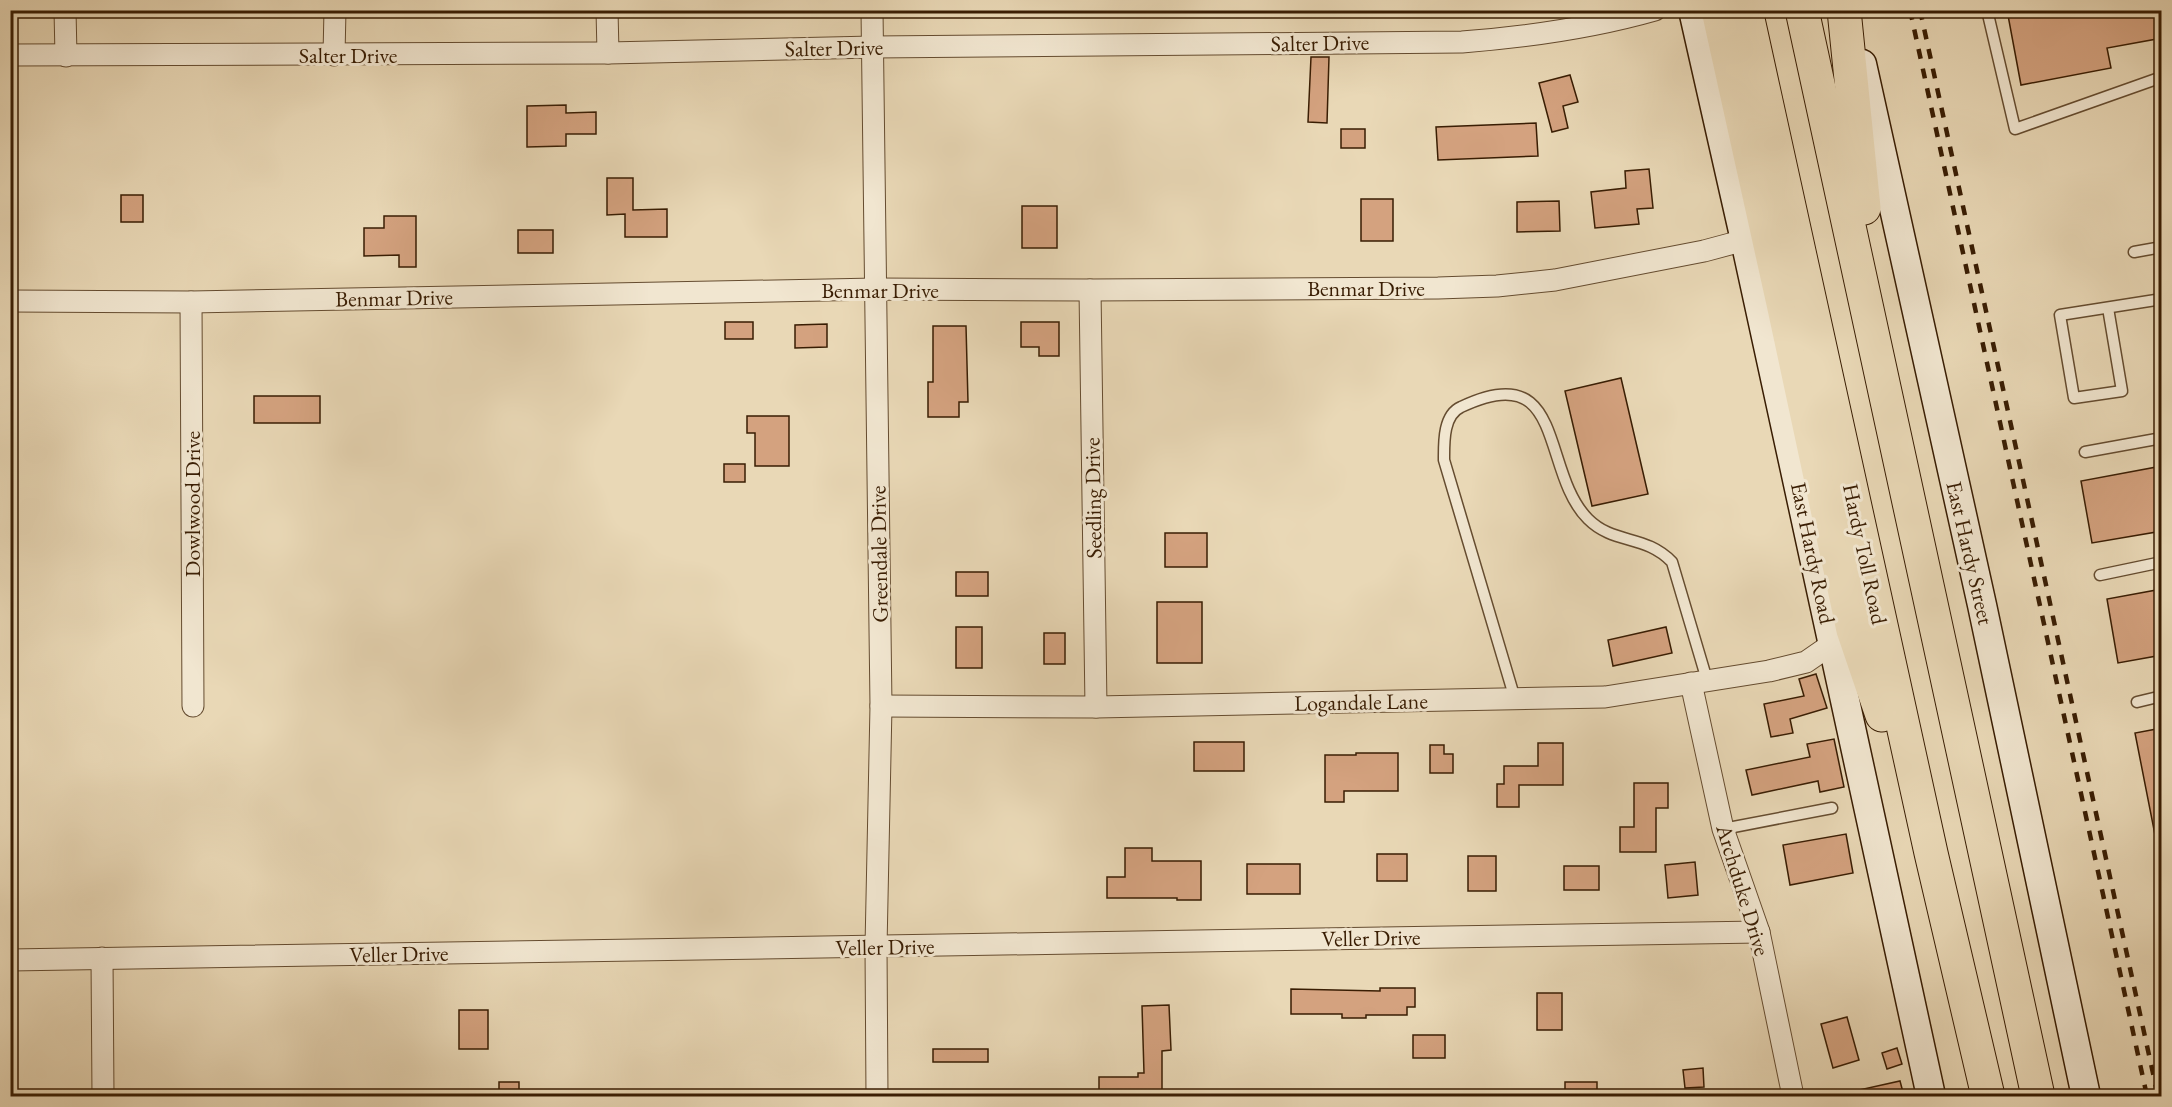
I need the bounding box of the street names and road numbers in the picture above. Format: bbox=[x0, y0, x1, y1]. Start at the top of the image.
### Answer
street label: Salter Drive bbox=[1270, 28, 1370, 58]
street label: Salter Drive bbox=[784, 33, 884, 63]
street label: Salter Drive bbox=[299, 41, 398, 70]
street label: Benmar Drive bbox=[1307, 274, 1425, 303]
street label: Benmar Drive bbox=[821, 276, 939, 305]
street label: Benmar Drive bbox=[335, 282, 454, 314]
street label: Dowlwood Drive bbox=[178, 430, 207, 577]
street label: Seedling Drive bbox=[1077, 437, 1109, 559]
street label: East Hardy Street bbox=[1939, 478, 2001, 628]
street label: East Hardy Road bbox=[1784, 479, 1842, 627]
street label: Hardy Toll Road bbox=[1836, 481, 1894, 628]
street label: Greendale Drive bbox=[863, 485, 895, 623]
street label: Logandale Lane bbox=[1294, 686, 1429, 718]
street label: Archduke Drive bbox=[1709, 820, 1777, 960]
street label: Veller Drive bbox=[1321, 923, 1421, 953]
street label: Veller Drive bbox=[835, 932, 935, 962]
street label: Veller Drive bbox=[349, 939, 449, 969]

